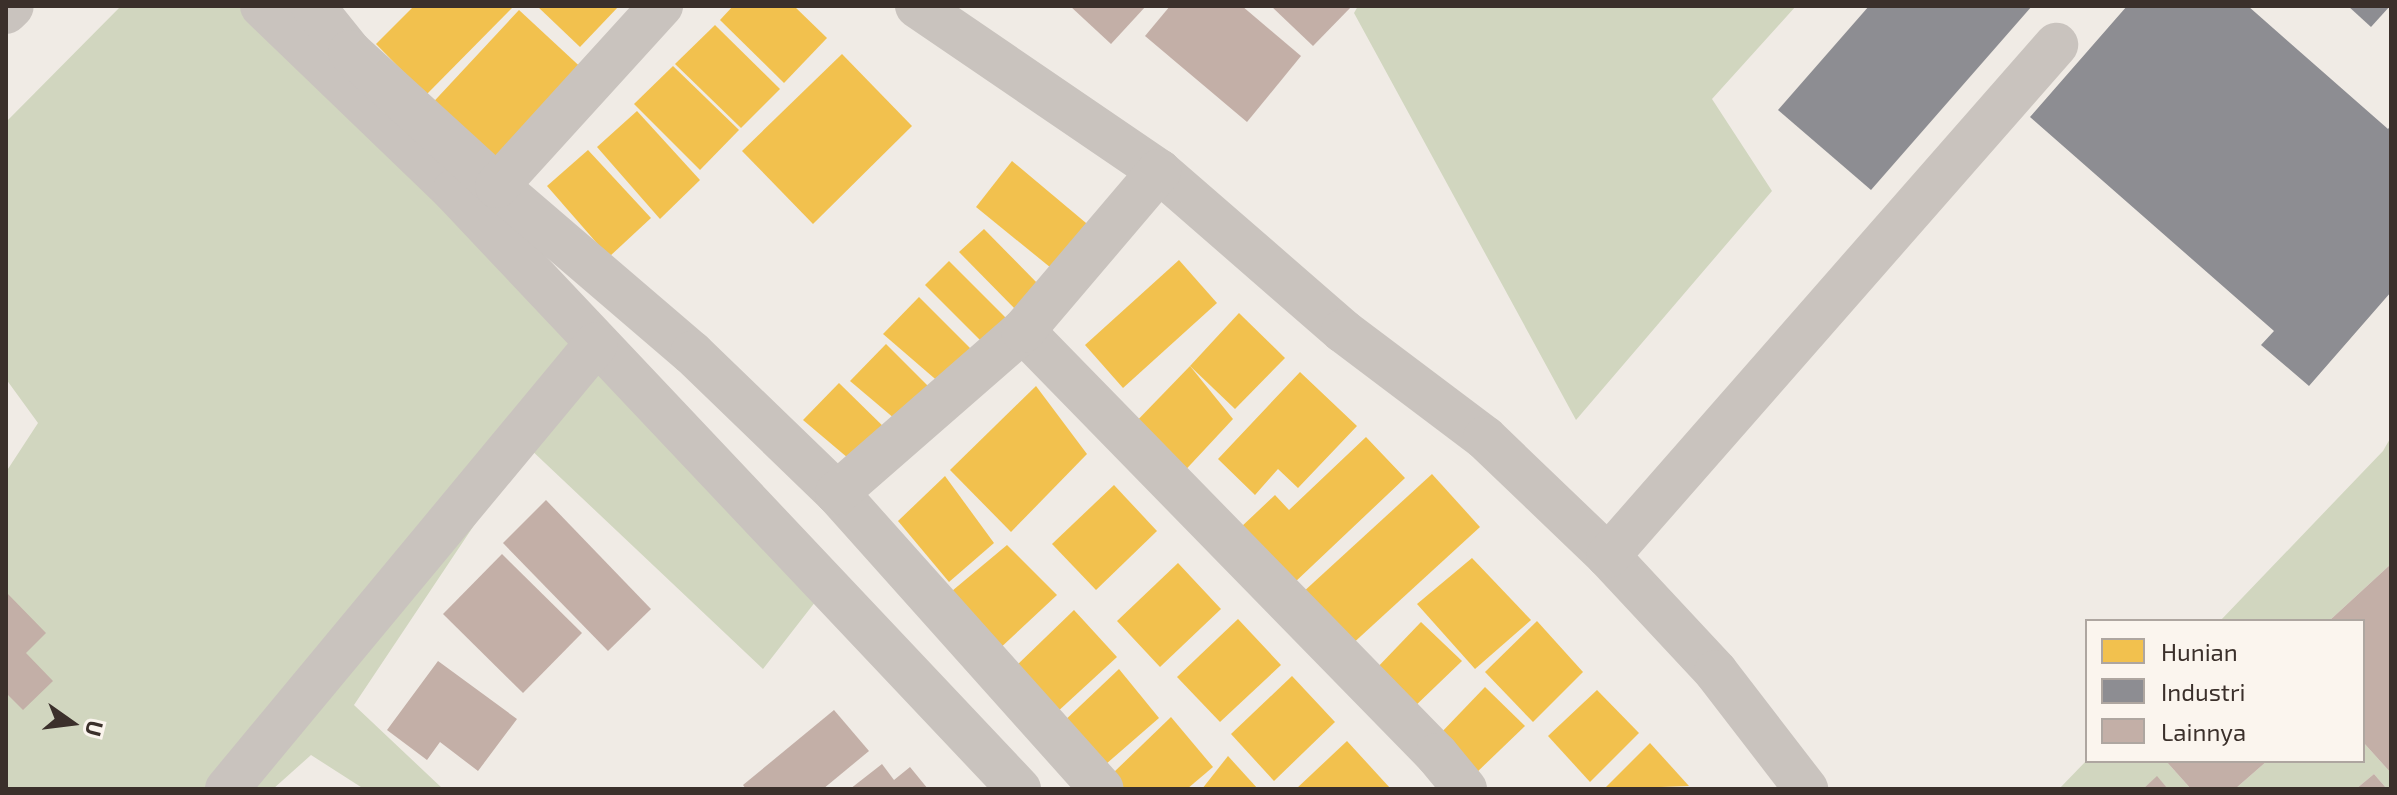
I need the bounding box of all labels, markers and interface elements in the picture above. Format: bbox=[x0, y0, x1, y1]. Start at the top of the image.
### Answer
legend bbox=[2085, 619, 2365, 763]
text: Hunian bbox=[2161, 637, 2238, 666]
text: Industri bbox=[2161, 677, 2246, 706]
north arrow bbox=[32, 683, 112, 763]
text: Lainnya bbox=[2161, 717, 2246, 746]
text: U bbox=[81, 718, 110, 739]

